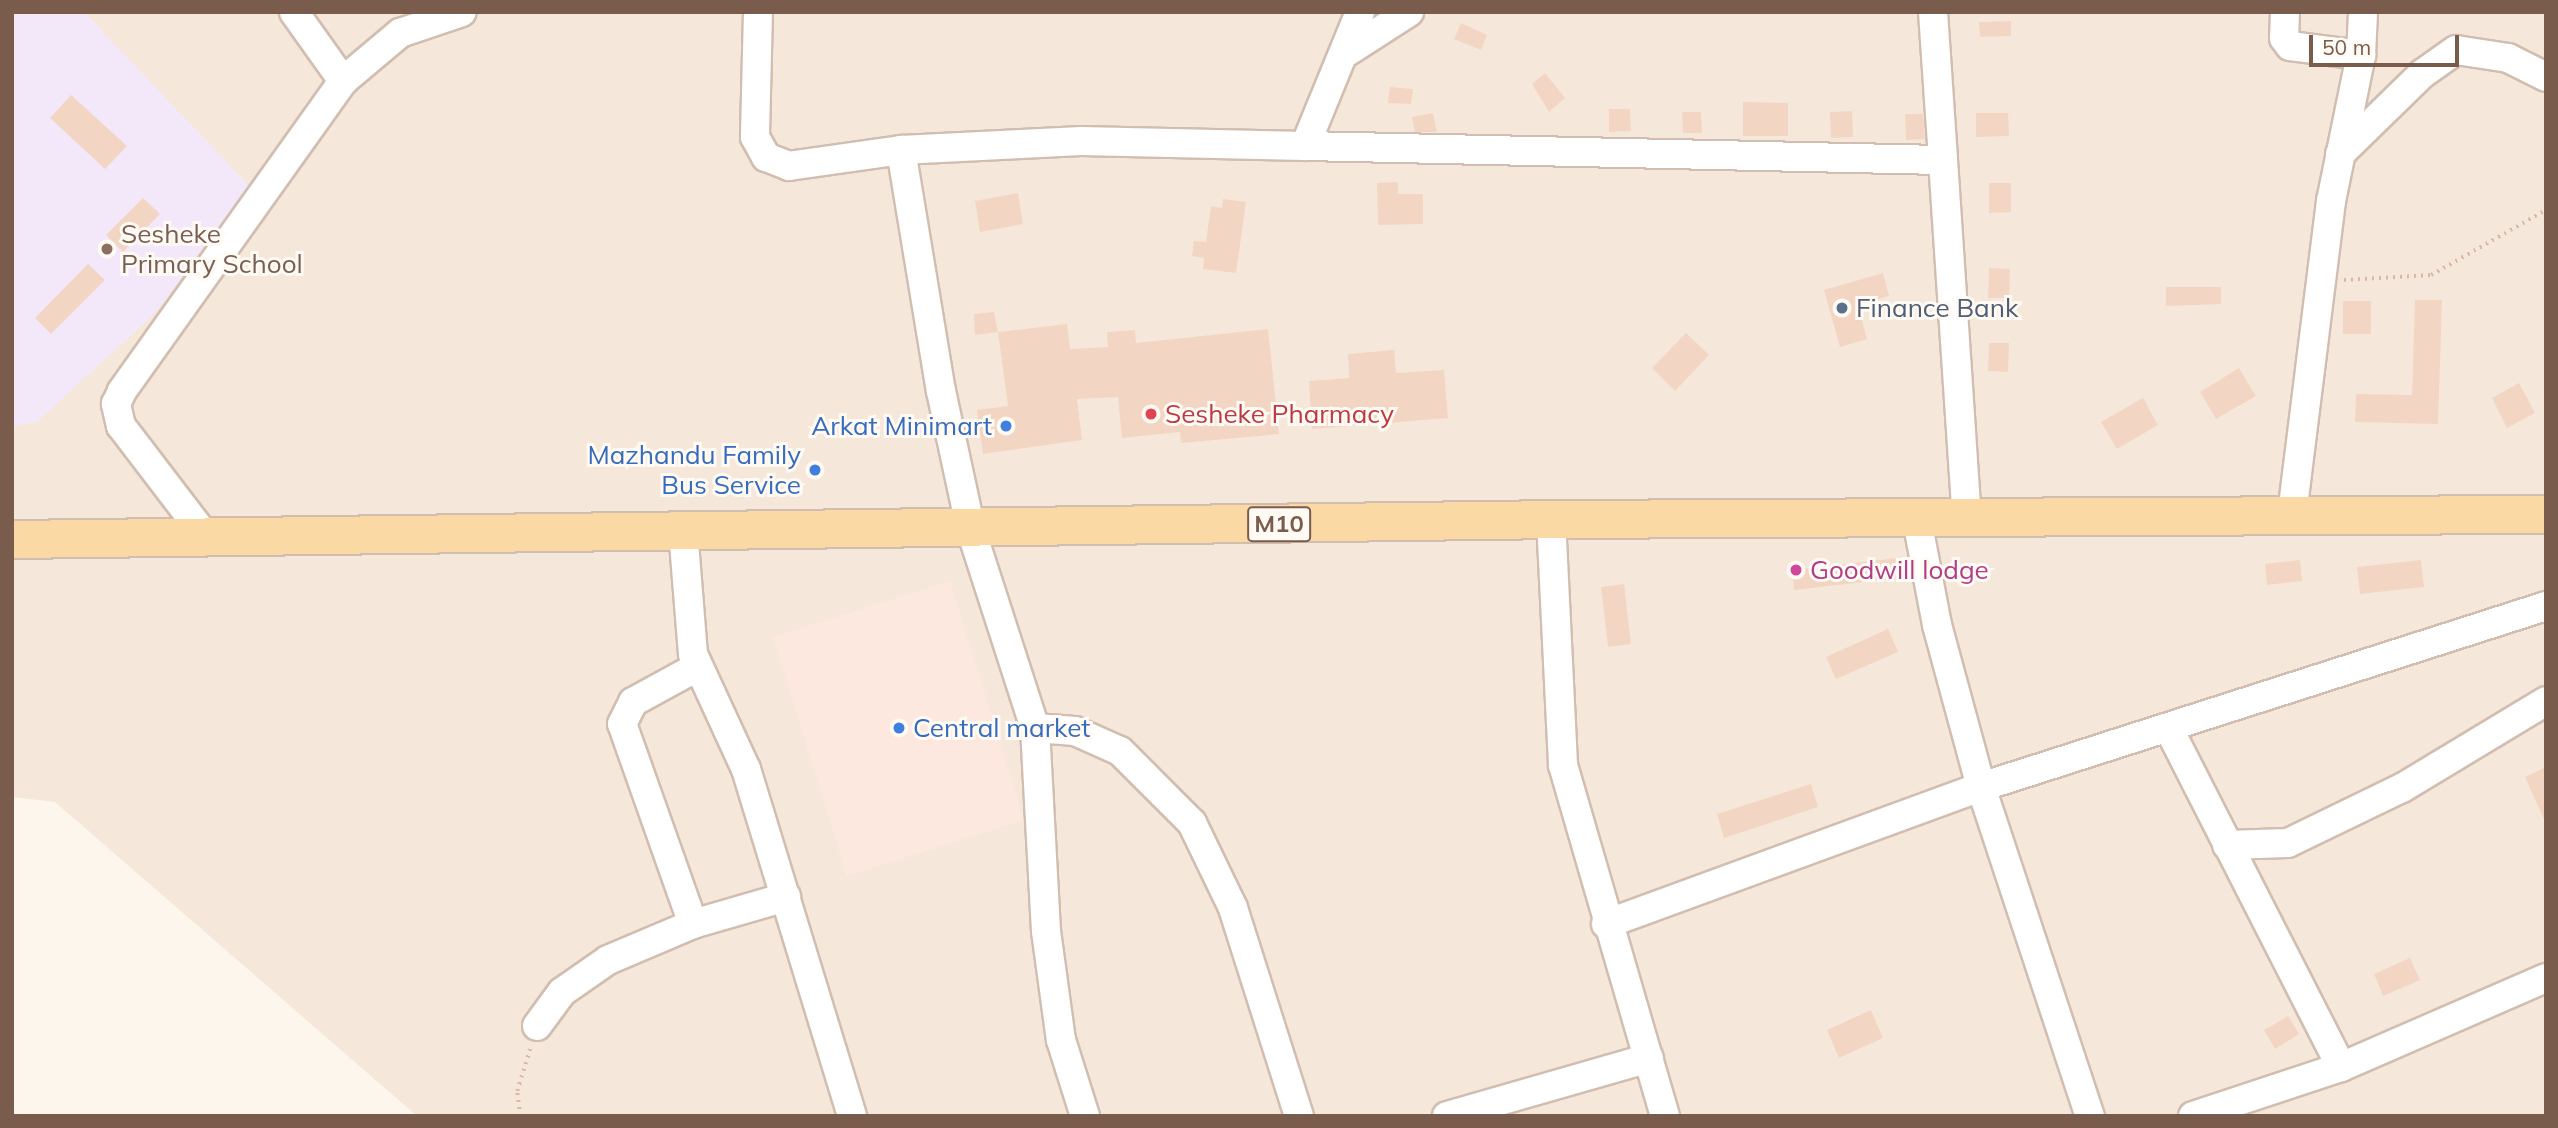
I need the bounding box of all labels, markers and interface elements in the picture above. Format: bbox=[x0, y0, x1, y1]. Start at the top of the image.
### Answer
scale bar bbox=[2313, 21, 2464, 65]
text: 50 m bbox=[2322, 34, 2371, 60]
place label: Sesheke Primary School bbox=[121, 218, 303, 280]
marker: Sesheke Primary School bbox=[99, 241, 115, 257]
place label: Finance Bank bbox=[1856, 292, 2018, 324]
marker: Finance Bank bbox=[1834, 300, 1850, 316]
place label: Sesheke Pharmacy bbox=[1165, 398, 1394, 430]
marker: Sesheke Pharmacy bbox=[1143, 406, 1159, 422]
place label: Arkat Minimart bbox=[811, 410, 992, 442]
marker: Arkat Minimart bbox=[998, 418, 1014, 434]
place label: Mazhandu Family Bus Service bbox=[587, 439, 801, 500]
marker: Mazhandu Family Bus Service bbox=[807, 462, 823, 478]
road number: M10 bbox=[1246, 504, 1312, 544]
place label: Goodwill lodge bbox=[1810, 554, 1989, 586]
marker: Goodwill lodge bbox=[1788, 562, 1804, 578]
place label: Central market bbox=[913, 712, 1090, 744]
marker: Central market bbox=[891, 720, 907, 736]

